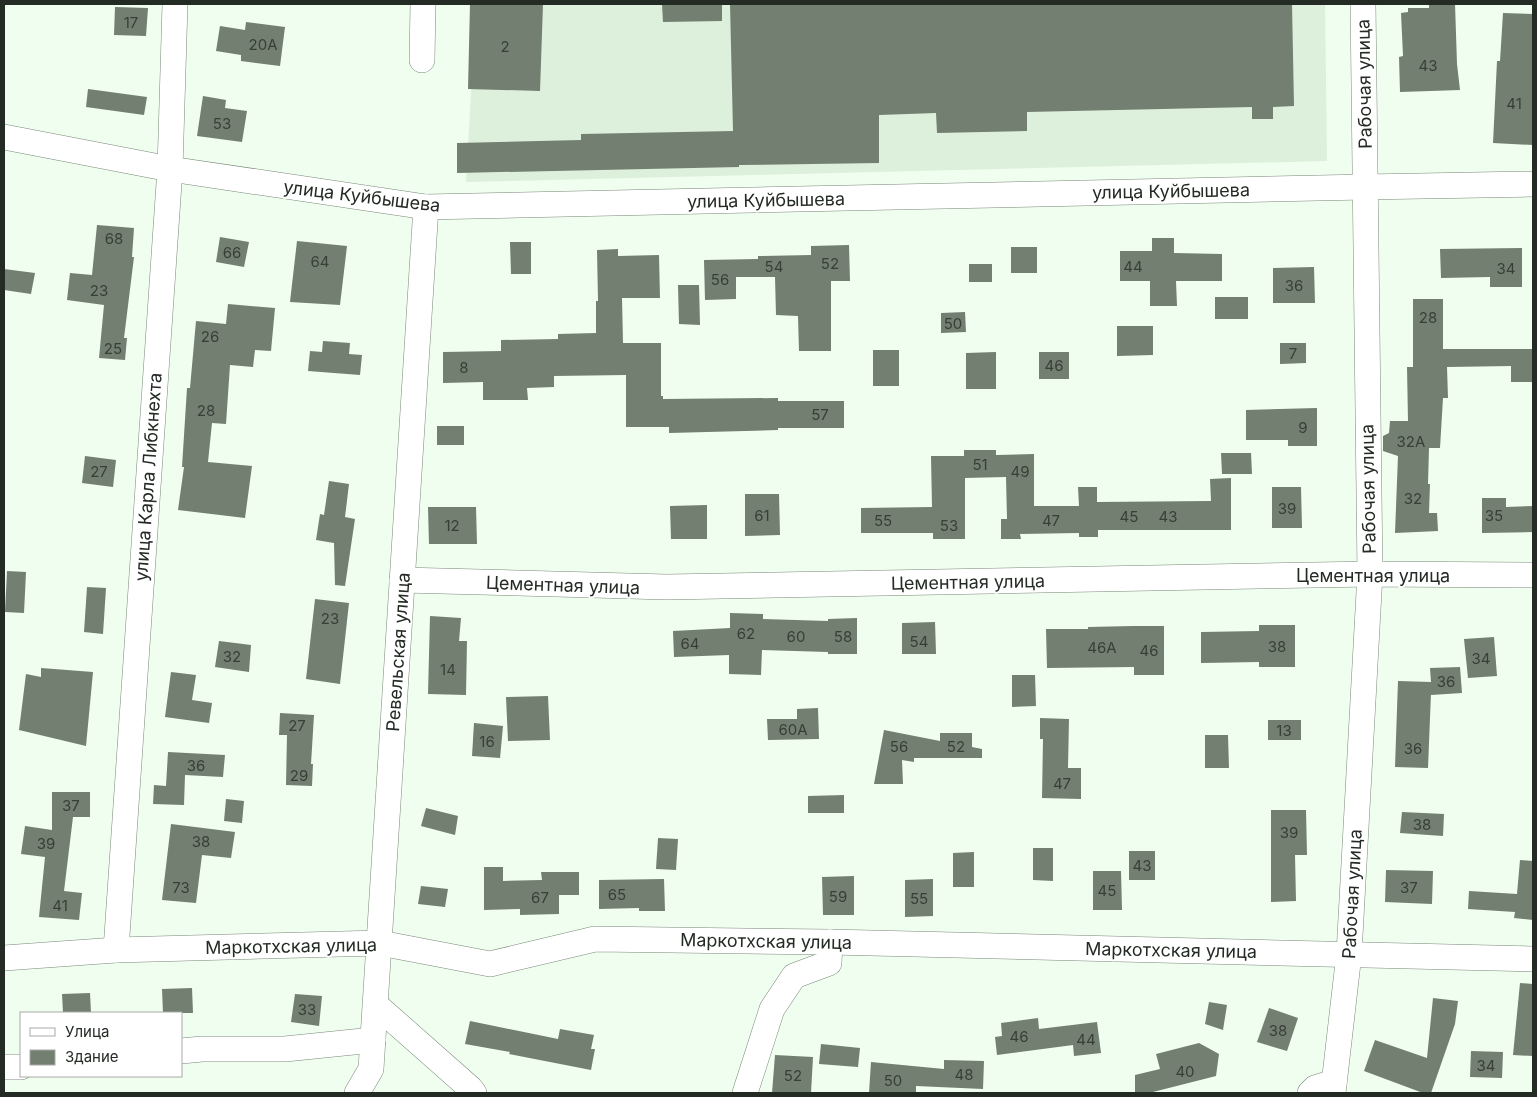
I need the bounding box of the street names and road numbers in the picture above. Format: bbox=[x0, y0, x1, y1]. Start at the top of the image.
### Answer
street label: Рабочая улица bbox=[1352, 19, 1376, 149]
street label: улица Куйбышева bbox=[282, 176, 442, 216]
street label: улица Куйбышева bbox=[1092, 179, 1250, 203]
street label: улица Куйбышева bbox=[687, 188, 845, 212]
street label: улица Карла Либкнехта bbox=[130, 372, 166, 582]
street label: Рабочая улица bbox=[1356, 424, 1380, 554]
street label: Цементная улица bbox=[1296, 565, 1450, 586]
street label: Цементная улица bbox=[891, 570, 1045, 594]
street label: Ревельская улица bbox=[382, 572, 414, 732]
street label: Цементная улица bbox=[486, 572, 640, 598]
street label: Рабочая улица bbox=[1338, 829, 1366, 959]
street label: Маркотхская улица bbox=[680, 929, 852, 953]
street label: Маркотхская улица bbox=[205, 934, 377, 958]
street label: Маркотхская улица bbox=[1085, 938, 1257, 962]

